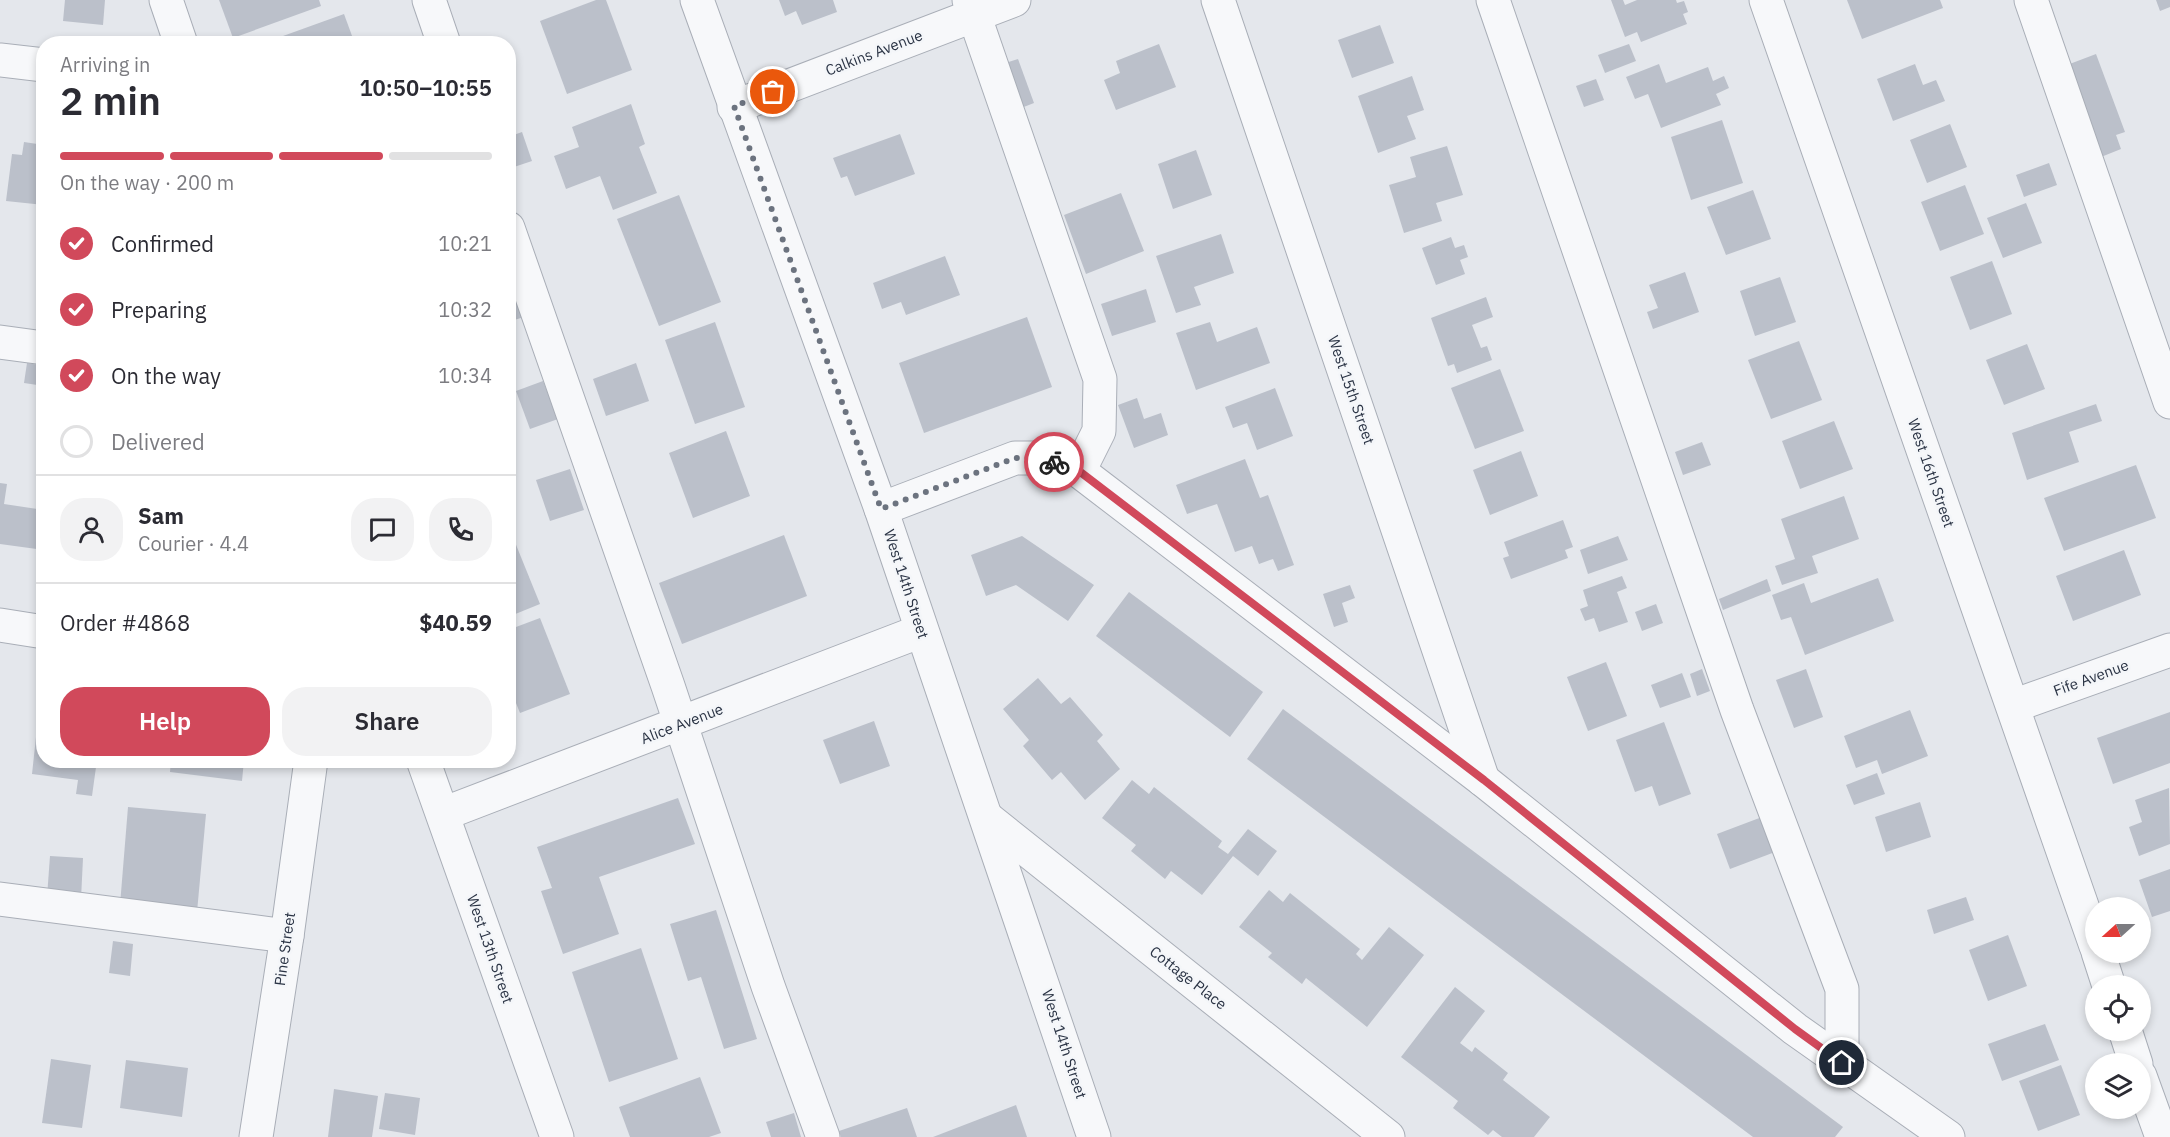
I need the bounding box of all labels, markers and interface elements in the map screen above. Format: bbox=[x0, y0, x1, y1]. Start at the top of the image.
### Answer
street label: Calkins Avenue bbox=[823, 25, 925, 80]
text: Arriving in bbox=[60, 51, 150, 78]
pin bbox=[747, 66, 798, 117]
text: 10:50–10:55 bbox=[359, 73, 492, 102]
text: 2 min bbox=[60, 75, 161, 126]
icon: bag bbox=[756, 75, 789, 108]
text: On the way · 200 m bbox=[60, 169, 234, 196]
icon: check bbox=[60, 227, 93, 260]
text: Confirmed bbox=[111, 229, 214, 258]
text: 10:21 bbox=[438, 230, 492, 257]
icon: check bbox=[60, 293, 93, 326]
text: Preparing bbox=[111, 295, 206, 324]
text: 10:32 bbox=[438, 296, 492, 323]
street label: West 15th Street bbox=[1324, 333, 1379, 447]
icon: check bbox=[60, 359, 93, 392]
text: On the way bbox=[111, 361, 221, 390]
text: 10:34 bbox=[438, 362, 492, 389]
street label: West 16th Street bbox=[1904, 416, 1959, 530]
text: Delivered bbox=[111, 427, 205, 456]
courier bbox=[1024, 432, 1084, 492]
icon: bike bbox=[1038, 446, 1071, 479]
button: person bbox=[60, 498, 123, 561]
button: chat bbox=[351, 498, 414, 561]
button: phone bbox=[429, 498, 492, 561]
text: Sam bbox=[138, 501, 184, 530]
street label: West 14th Street bbox=[880, 527, 933, 641]
text: Courier · 4.4 bbox=[138, 530, 249, 557]
text: Order #4868 bbox=[60, 608, 190, 637]
text: $40.59 bbox=[419, 608, 492, 637]
street label: Fife Avenue bbox=[2051, 655, 2131, 700]
button: Help bbox=[60, 687, 270, 756]
button: Share bbox=[282, 687, 492, 756]
street label: Alice Avenue bbox=[638, 699, 726, 748]
street label: West 13th Street bbox=[463, 892, 518, 1006]
north arrow bbox=[2085, 897, 2151, 963]
map controls bbox=[2085, 897, 2151, 1119]
street label: Pine Street bbox=[270, 911, 299, 987]
street label: Cottage Place bbox=[1146, 942, 1231, 1014]
button: locate bbox=[2085, 975, 2151, 1041]
street label: West 14th Street bbox=[1038, 987, 1091, 1101]
pin bbox=[1816, 1037, 1867, 1088]
icon: home bbox=[1825, 1046, 1858, 1079]
button: layers bbox=[2085, 1053, 2151, 1119]

